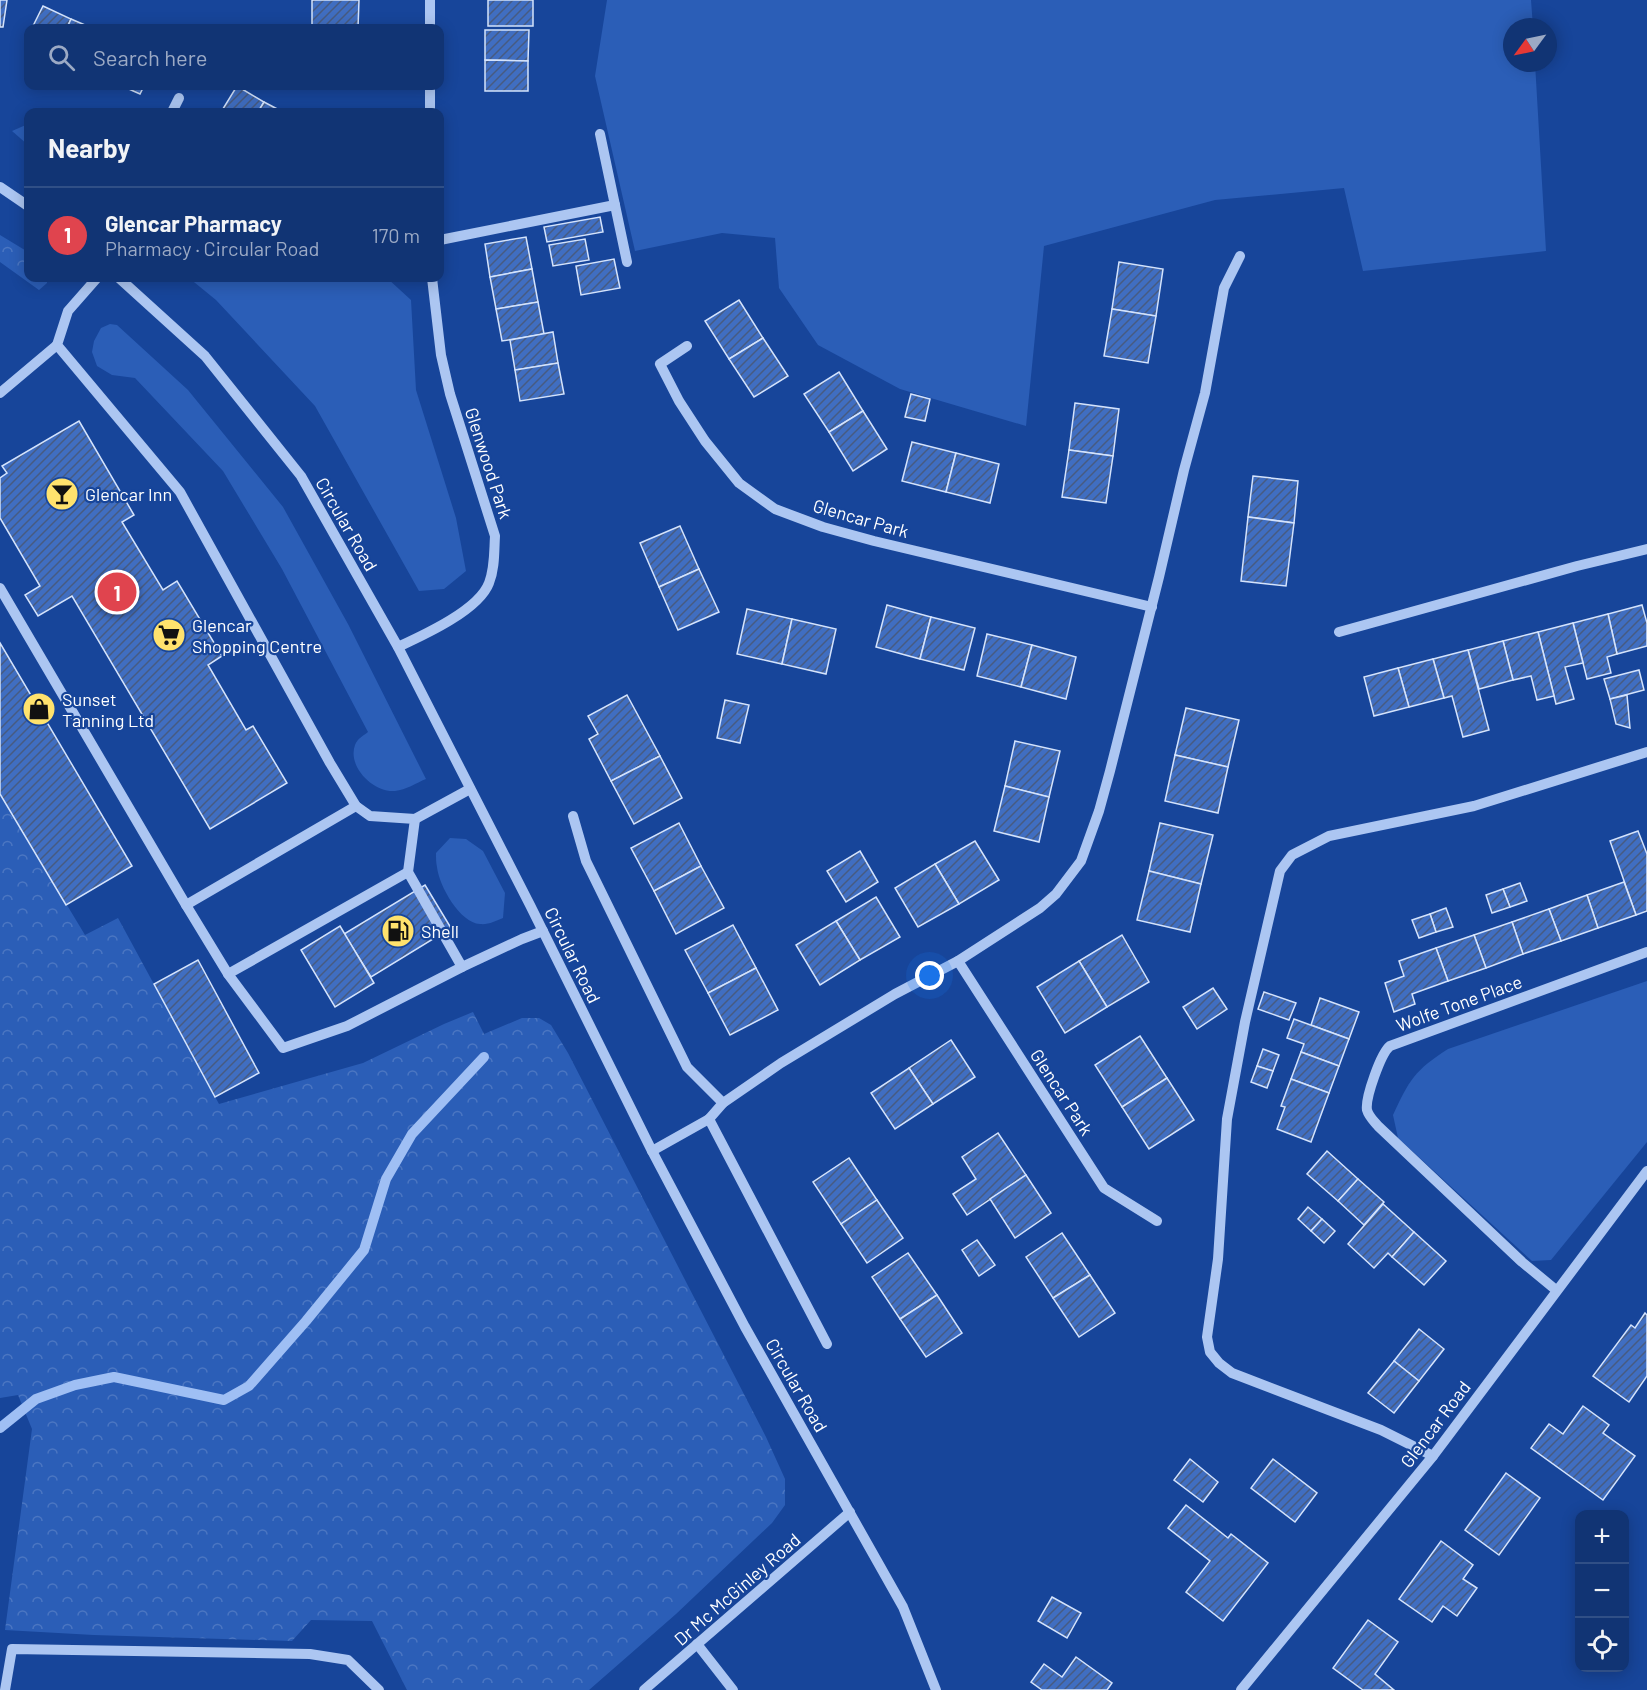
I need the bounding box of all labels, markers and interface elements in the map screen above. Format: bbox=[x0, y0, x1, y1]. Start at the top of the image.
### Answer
north arrow bbox=[1503, 18, 1557, 72]
search box bbox=[24, 24, 444, 90]
icon: search bbox=[45, 41, 78, 74]
text: Search here bbox=[93, 44, 207, 70]
text: Nearby bbox=[48, 132, 130, 163]
text: Glencar Pharmacy bbox=[105, 210, 282, 236]
text: 1 bbox=[64, 223, 71, 247]
text: 170 m bbox=[372, 223, 420, 247]
text: Pharmacy · Circular Road bbox=[105, 236, 319, 260]
street label: Glenwood Park bbox=[461, 405, 517, 521]
street label: Circular Road bbox=[311, 473, 383, 575]
bar icon: Glencar Inn bbox=[44, 476, 80, 512]
place label: Glencar Inn bbox=[85, 483, 172, 505]
street label: Glencar Park bbox=[811, 494, 911, 542]
pin: 1 bbox=[98, 570, 136, 614]
place label: Glencar Shopping Centre bbox=[192, 614, 322, 657]
supermarket icon: Glencar Shopping Centre bbox=[151, 617, 187, 653]
place label: Sunset Tanning Ltd bbox=[62, 688, 154, 731]
shop icon: Sunset Tanning Ltd bbox=[21, 691, 57, 727]
street label: Circular Road bbox=[540, 903, 606, 1007]
fuel station icon: Shell bbox=[380, 913, 416, 949]
place label: Shell bbox=[421, 920, 459, 942]
your location bbox=[915, 961, 944, 990]
street label: Wolfe Tone Place bbox=[1393, 970, 1525, 1036]
street label: Glencar Park bbox=[1026, 1045, 1098, 1139]
street label: Circular Road bbox=[761, 1334, 833, 1436]
street label: Glencar Road bbox=[1395, 1376, 1475, 1472]
map controls bbox=[1575, 1510, 1629, 1672]
button: + bbox=[1575, 1510, 1629, 1564]
street label: Dr Mc McGinley Road bbox=[669, 1528, 805, 1650]
button: − bbox=[1575, 1564, 1629, 1618]
button: locate bbox=[1575, 1618, 1629, 1672]

